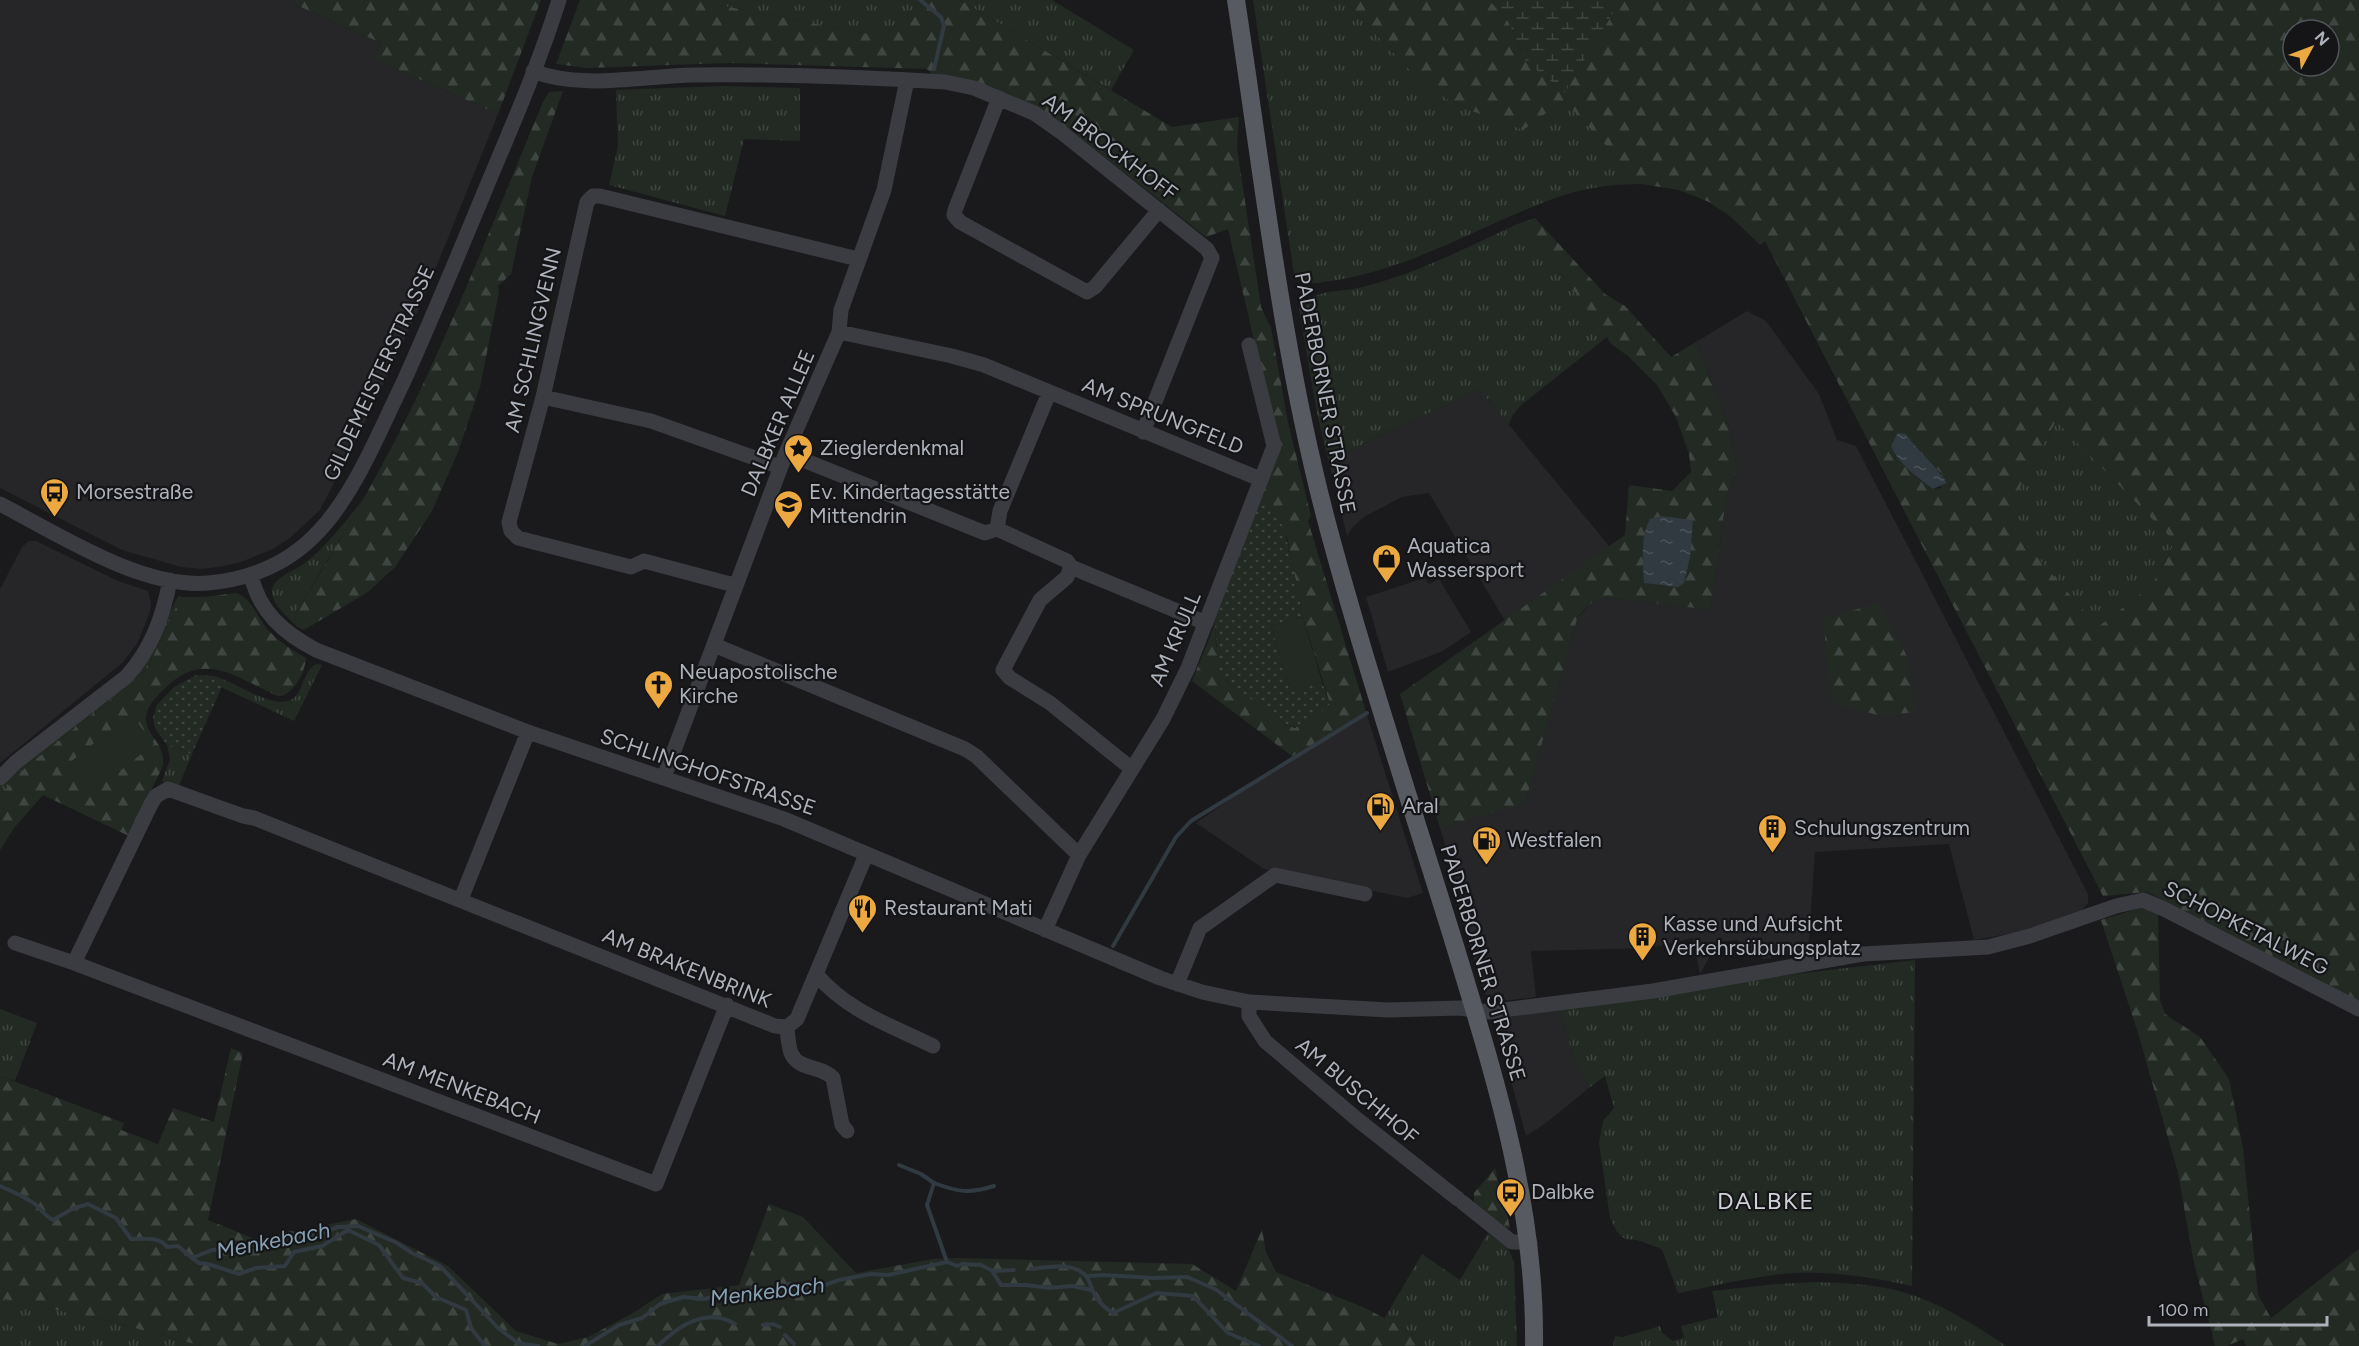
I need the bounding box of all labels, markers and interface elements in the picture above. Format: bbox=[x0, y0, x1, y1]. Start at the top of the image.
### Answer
north arrow bbox=[2281, 18, 2341, 78]
text: N bbox=[2311, 28, 2333, 49]
street label: AM BROCKHOFF bbox=[1038, 88, 1183, 205]
street label: AM SCHLINGVENN bbox=[499, 245, 566, 435]
street label: GILDEMEISTERSTRASSE bbox=[318, 261, 440, 485]
street label: PADERBORNER STRASSE bbox=[1290, 270, 1361, 516]
street label: DALBKER ALLEE bbox=[735, 346, 820, 500]
street label: AM SPRUNGFELD bbox=[1079, 372, 1247, 459]
place icon: Zieglerdenkmal bbox=[783, 432, 815, 474]
place label: Zieglerdenkmal bbox=[820, 435, 964, 460]
bus stop icon: Morsestraße bbox=[39, 476, 71, 518]
place label: Morsestraße bbox=[76, 479, 193, 504]
place label: Ev. Kindertagesstätte Mittendrin bbox=[809, 479, 1010, 528]
school or university icon: Ev. Kindertagesstätte Mittendrin bbox=[772, 488, 804, 530]
place label: Aquatica Wassersport bbox=[1407, 533, 1525, 582]
shop icon: Aquatica Wassersport bbox=[1370, 542, 1402, 584]
street label: AM KRULL bbox=[1144, 588, 1206, 690]
place label: Neuapostolische Kirche bbox=[679, 659, 837, 708]
church icon: Neuapostolische Kirche bbox=[642, 668, 674, 710]
street label: SCHLINGHOFSTRASSE bbox=[597, 723, 819, 820]
fuel station icon: Aral bbox=[1365, 790, 1397, 832]
place label: Aral bbox=[1402, 793, 1439, 818]
building icon: Schulungszentrum bbox=[1757, 812, 1789, 854]
place label: Schulungszentrum bbox=[1794, 815, 1970, 840]
fuel station icon: Westfalen bbox=[1470, 824, 1502, 866]
place label: Westfalen bbox=[1507, 827, 1602, 852]
street label: PADERBORNER STRASSE bbox=[1436, 842, 1531, 1084]
street label: SCHOPKETALWEG bbox=[2160, 875, 2333, 980]
restaurant icon: Restaurant Mati bbox=[847, 892, 879, 934]
place label: Restaurant Mati bbox=[884, 895, 1033, 920]
place label: Kasse und Aufsicht Verkehrsübungsplatz bbox=[1663, 911, 1861, 960]
building icon: Kasse und Aufsicht Verkehrsübungsplatz bbox=[1626, 920, 1658, 962]
street label: AM BRAKENBRINK bbox=[599, 922, 775, 1013]
street label: AM BUSCHHOF bbox=[1291, 1032, 1424, 1149]
street label: AM MENKEBACH bbox=[380, 1046, 544, 1129]
bus stop icon: Dalbke bbox=[1494, 1176, 1526, 1218]
place label: Dalbke bbox=[1531, 1179, 1595, 1204]
district label: DALBKE bbox=[1717, 1186, 1815, 1215]
water label: Menkebach bbox=[214, 1216, 332, 1265]
water label: Menkebach bbox=[708, 1271, 826, 1312]
scale bar bbox=[2149, 1289, 2328, 1327]
text: 100 m bbox=[2158, 1299, 2208, 1321]

